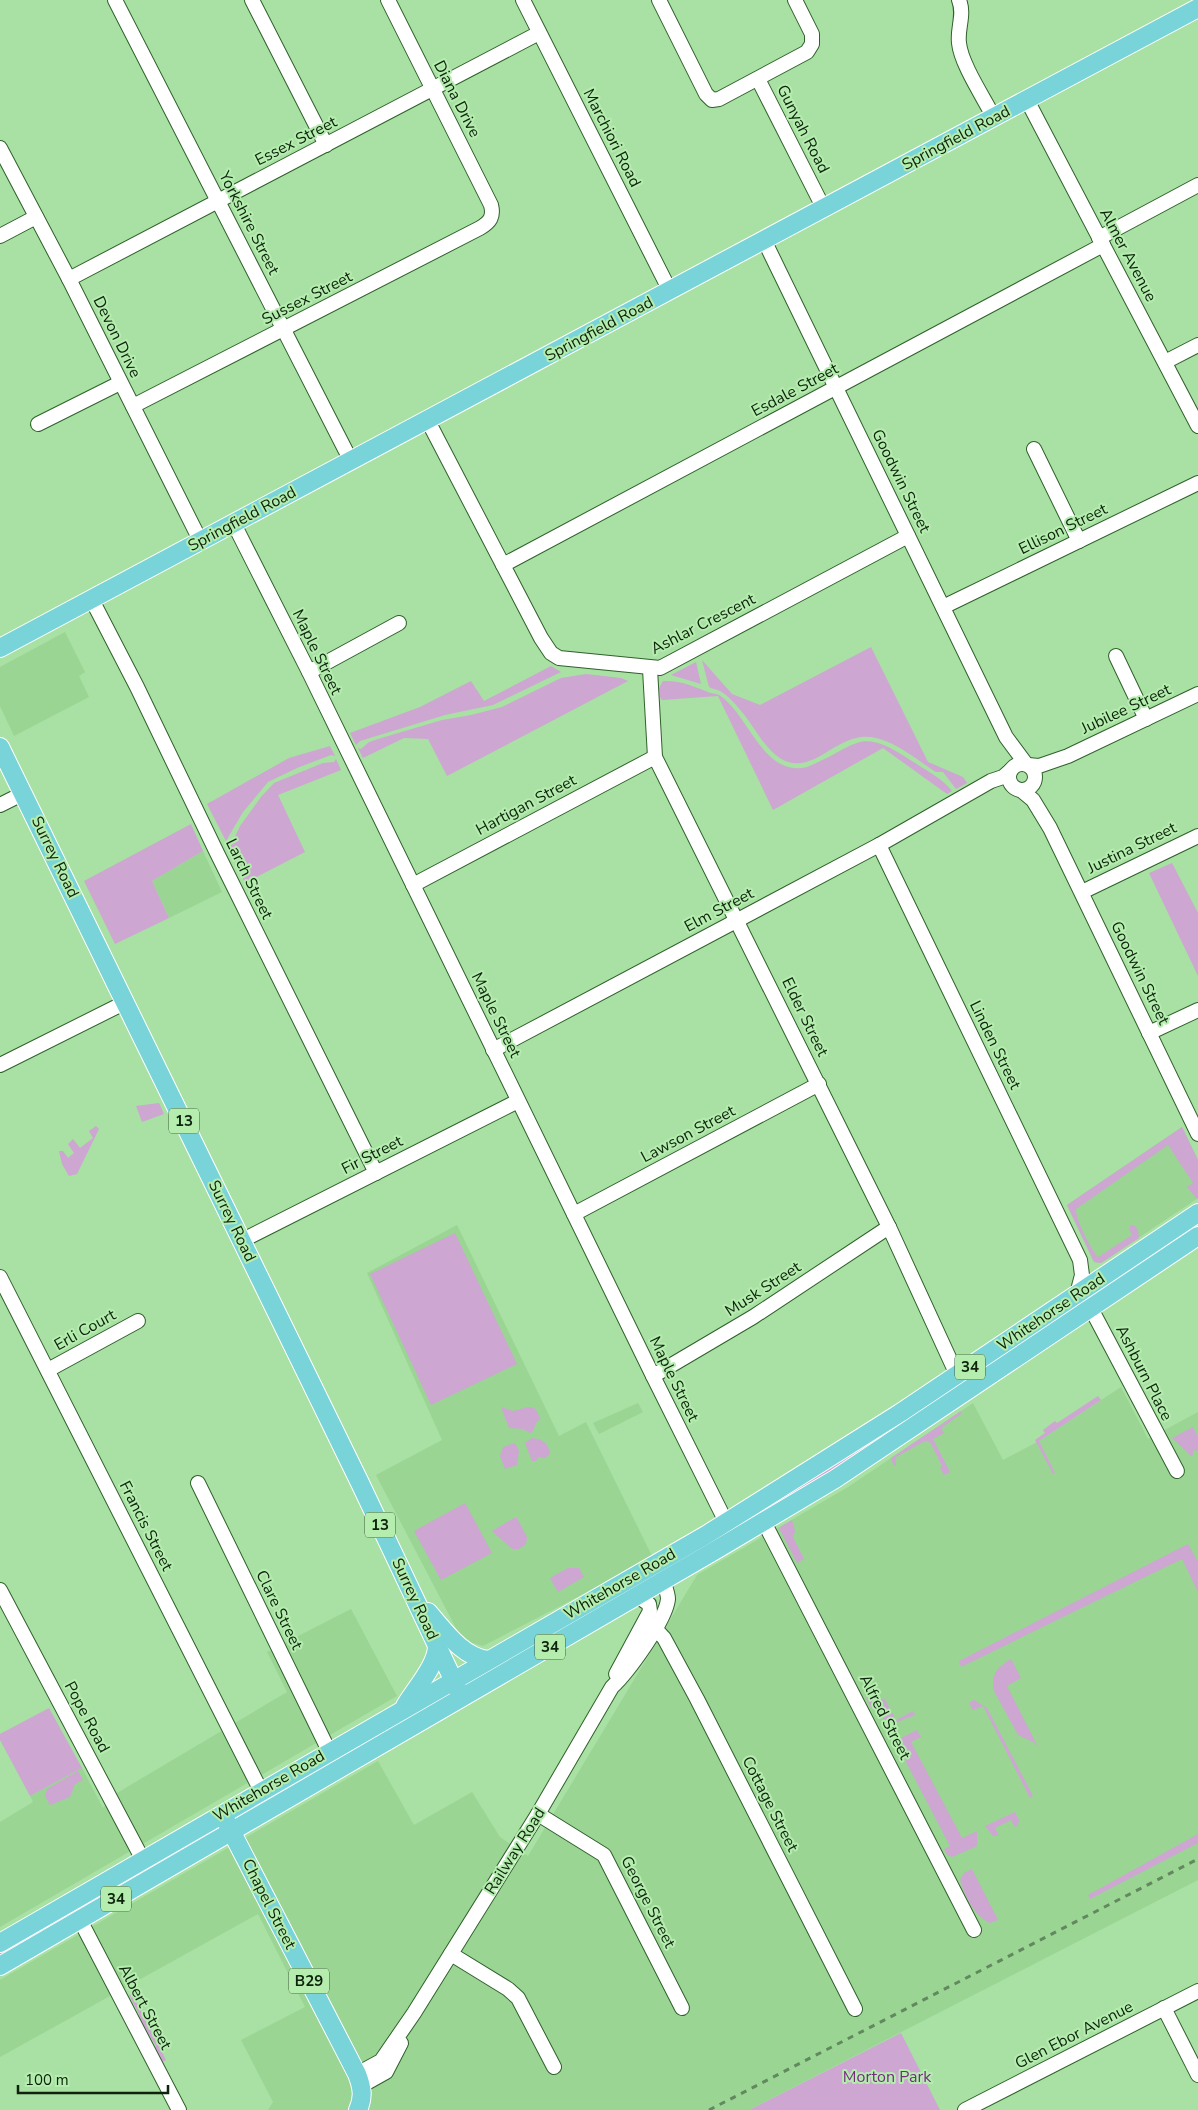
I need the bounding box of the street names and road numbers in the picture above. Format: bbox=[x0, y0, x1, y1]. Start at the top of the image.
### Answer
street label: Diana Drive bbox=[428, 57, 486, 141]
street label: Gunyah Road bbox=[771, 81, 835, 177]
street label: Marchiori Road bbox=[578, 85, 646, 191]
street label: Springfield Road bbox=[898, 100, 1014, 176]
street label: Essex Street bbox=[251, 111, 341, 171]
street label: Yorkshire Street bbox=[213, 167, 285, 279]
street label: Almer Avenue bbox=[1094, 204, 1162, 306]
street label: Sussex Street bbox=[258, 266, 356, 330]
street label: Springfield Road bbox=[541, 291, 657, 367]
street label: Devon Drive bbox=[88, 292, 146, 382]
street label: Esdale Street bbox=[748, 358, 843, 422]
street label: Goodwin Street bbox=[866, 426, 936, 537]
street label: Springfield Road bbox=[184, 481, 300, 557]
street label: Ellison Street bbox=[1015, 498, 1111, 560]
street label: Ashlar Crescent bbox=[647, 588, 759, 660]
street label: Maple Street bbox=[287, 606, 347, 699]
street label: Jubilee Street bbox=[1077, 678, 1175, 740]
street label: Hartigan Street bbox=[472, 769, 580, 841]
street label: Surrey Road bbox=[26, 813, 84, 901]
street label: Justina Street bbox=[1083, 817, 1181, 879]
street label: Larch Street bbox=[220, 835, 278, 923]
street label: Elm Street bbox=[680, 882, 758, 937]
street label: Goodwin Street bbox=[1105, 918, 1175, 1029]
street label: Maple Street bbox=[466, 969, 526, 1062]
street label: Elder Street bbox=[776, 974, 834, 1061]
street label: Linden Street bbox=[964, 997, 1026, 1093]
street label: Lawson Street bbox=[637, 1100, 739, 1168]
road number: 13 bbox=[169, 1108, 199, 1134]
street label: Fir Street bbox=[338, 1130, 407, 1180]
street label: Surrey Road bbox=[203, 1177, 261, 1265]
street label: Musk Street bbox=[721, 1256, 805, 1322]
street label: Whitehorse Road bbox=[993, 1268, 1109, 1356]
street label: Erli Court bbox=[50, 1304, 120, 1356]
street label: Ashburn Place bbox=[1110, 1321, 1178, 1425]
street label: Maple Street bbox=[644, 1333, 704, 1426]
road number: 34 bbox=[955, 1354, 985, 1380]
street label: Francis Street bbox=[114, 1477, 178, 1575]
road number: 13 bbox=[365, 1512, 395, 1538]
street label: Whitehorse Road bbox=[560, 1543, 680, 1625]
street label: Surrey Road bbox=[386, 1554, 444, 1644]
street label: Clare Street bbox=[250, 1567, 308, 1654]
road number: 34 bbox=[535, 1634, 565, 1660]
street label: Alfred Street bbox=[854, 1671, 916, 1764]
street label: Pope Road bbox=[59, 1677, 115, 1757]
street label: Whitehorse Road bbox=[209, 1745, 329, 1827]
street label: Cottage Street bbox=[737, 1753, 804, 1856]
street label: Railway Road bbox=[480, 1803, 550, 1899]
street label: George Street bbox=[615, 1852, 681, 1952]
street label: Chapel Street bbox=[237, 1855, 301, 1953]
road number: 34 bbox=[101, 1886, 131, 1912]
street label: Albert Street bbox=[113, 1960, 177, 2054]
road number: B29 bbox=[289, 1968, 329, 1994]
street label: Glen Ebor Avenue bbox=[1011, 1996, 1137, 2074]

